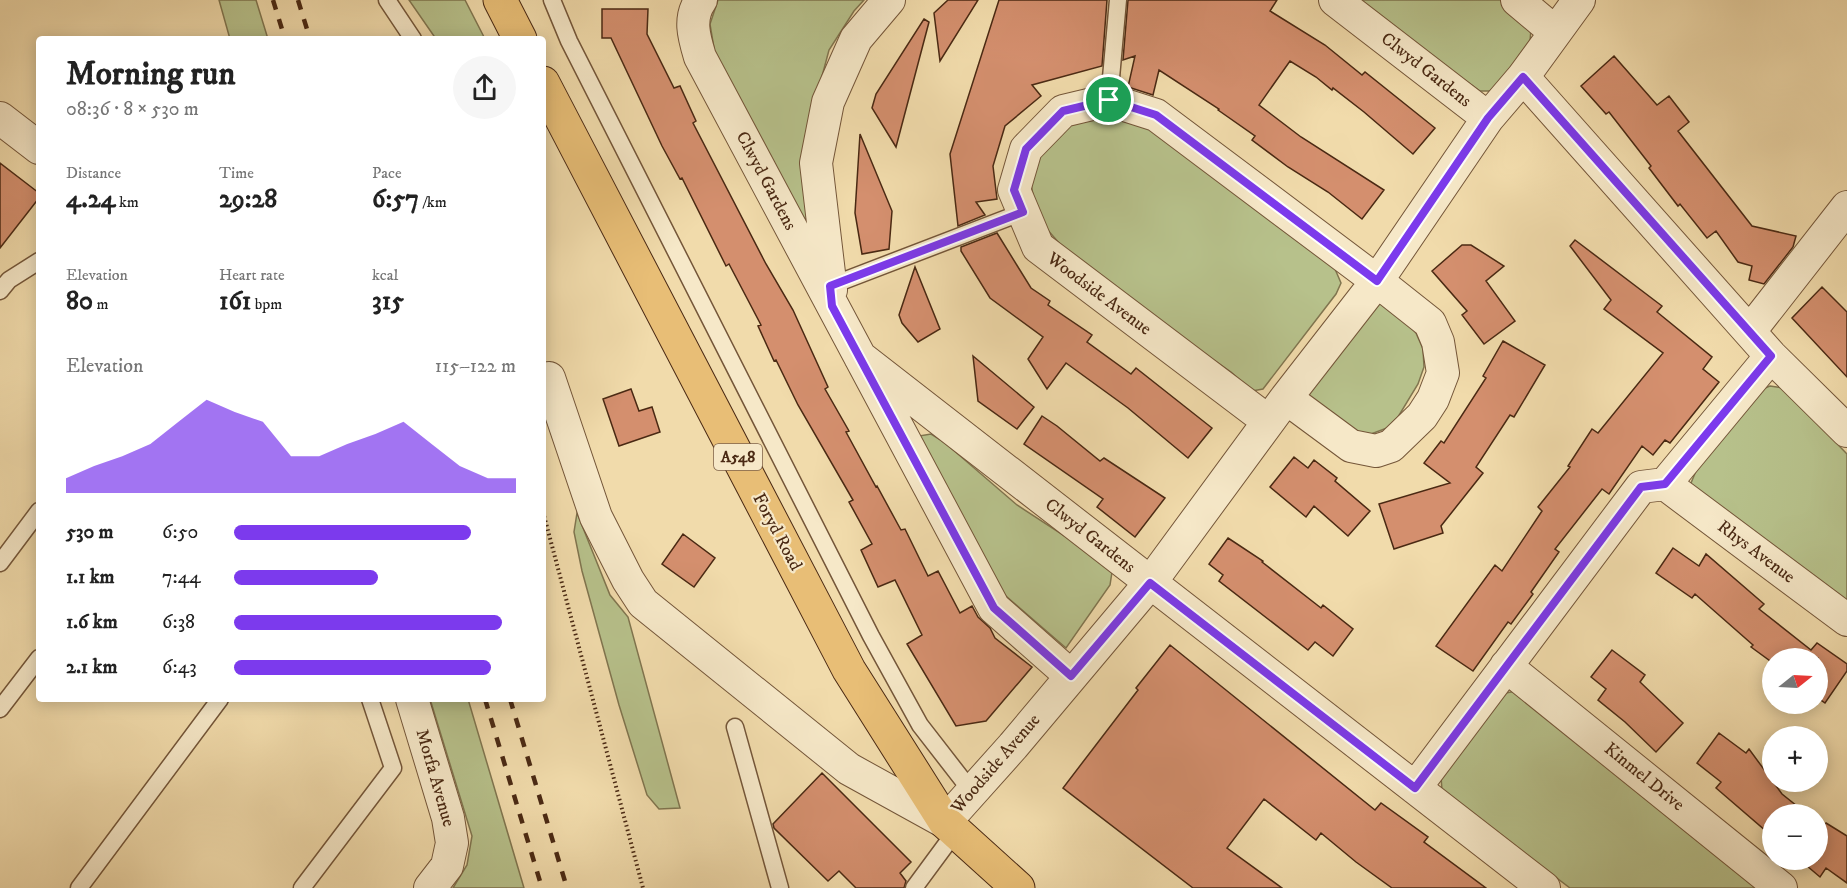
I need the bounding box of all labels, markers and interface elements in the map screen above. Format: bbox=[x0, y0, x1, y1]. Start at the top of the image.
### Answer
street label: Clwyd Gardens bbox=[1376, 28, 1476, 112]
text: Morning run bbox=[66, 54, 235, 95]
button: share bbox=[453, 56, 516, 119]
pin bbox=[1083, 74, 1134, 125]
icon: arrive bbox=[1092, 83, 1125, 116]
text: 08:36 · 8 × 530 m bbox=[66, 97, 199, 122]
street label: Clwyd Gardens bbox=[731, 128, 801, 234]
text: Distance bbox=[66, 163, 121, 183]
text: Time bbox=[219, 163, 254, 183]
text: Pace bbox=[372, 163, 402, 183]
text: 4.24 bbox=[66, 183, 116, 216]
text: 29:28 bbox=[219, 183, 277, 216]
text: 6:57 bbox=[372, 183, 419, 216]
text: km bbox=[116, 192, 139, 212]
text: /km bbox=[419, 192, 447, 212]
street label: Woodside Avenue bbox=[1042, 247, 1156, 340]
text: Elevation bbox=[66, 265, 128, 285]
text: Heart rate bbox=[219, 265, 285, 285]
text: kcal bbox=[372, 265, 398, 285]
text: 80 bbox=[66, 285, 93, 318]
text: 161 bbox=[219, 285, 251, 318]
text: 315 bbox=[372, 285, 404, 318]
text: m bbox=[93, 294, 108, 314]
text: bpm bbox=[251, 294, 282, 314]
text: Elevation bbox=[66, 354, 143, 379]
text: 115–122 m bbox=[435, 354, 516, 379]
road number: A548 bbox=[714, 444, 762, 470]
street label: Foryd Road bbox=[747, 490, 807, 574]
street label: Clwyd Gardens bbox=[1040, 494, 1140, 578]
street label: Rhys Avenue bbox=[1713, 516, 1799, 588]
text: 530 m bbox=[66, 520, 113, 545]
text: 6:50 bbox=[162, 520, 198, 545]
text: 1.1 km bbox=[66, 565, 115, 590]
text: 7:44 bbox=[162, 565, 201, 590]
text: 1.6 km bbox=[66, 610, 118, 635]
text: 6:38 bbox=[162, 610, 195, 635]
north arrow bbox=[1762, 648, 1828, 714]
map controls bbox=[1762, 648, 1828, 870]
text: 2.1 km bbox=[66, 655, 117, 680]
text: 6:43 bbox=[162, 655, 197, 680]
street label: Woodside Avenue bbox=[946, 710, 1045, 819]
button: + bbox=[1762, 726, 1828, 792]
street label: Morfa Avenue bbox=[411, 727, 459, 829]
street label: Kinmel Drive bbox=[1599, 738, 1689, 816]
button: − bbox=[1762, 804, 1828, 870]

